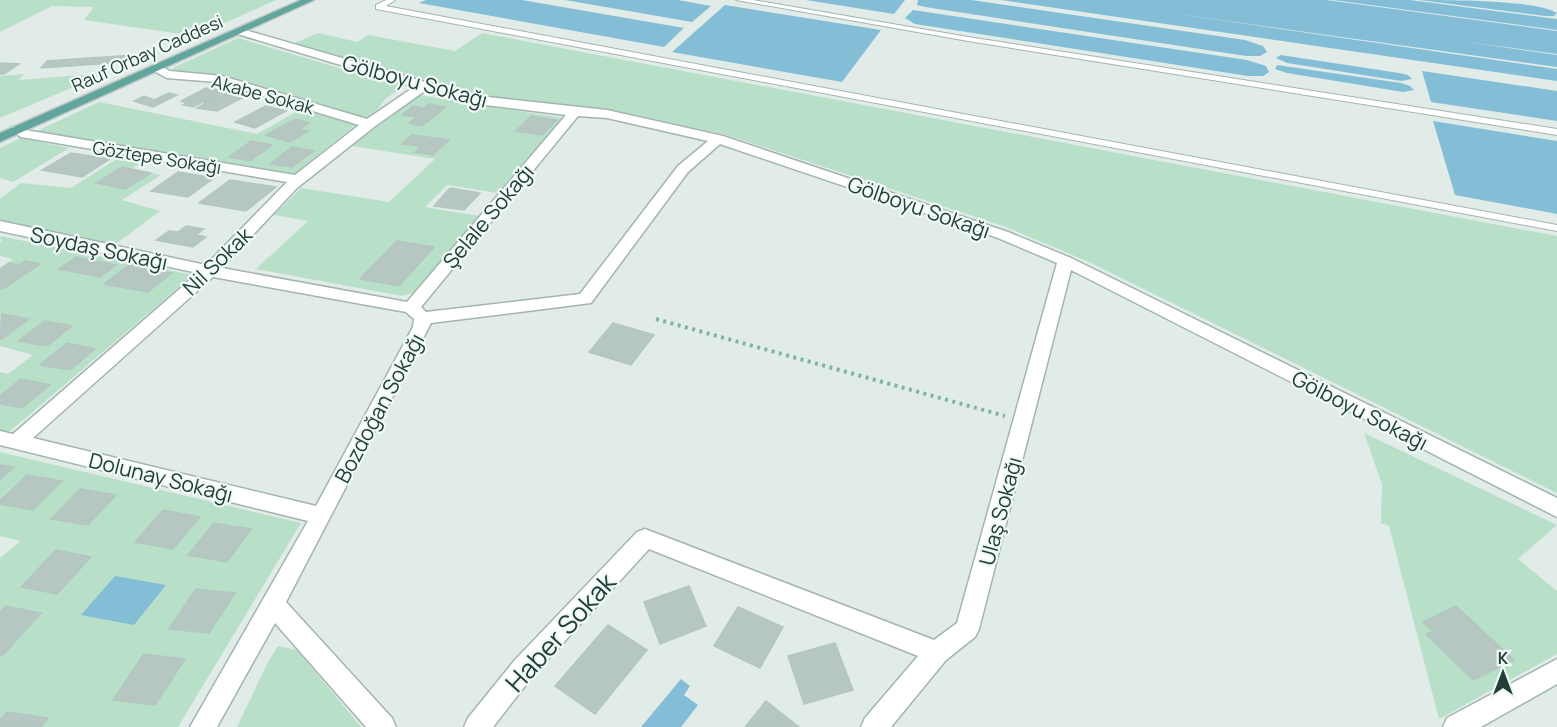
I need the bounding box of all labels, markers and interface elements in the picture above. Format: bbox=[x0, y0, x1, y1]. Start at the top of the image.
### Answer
street label: Rauf Orbay Caddesi bbox=[68, 9, 226, 97]
street label: Gölboyu Sokağı bbox=[339, 48, 491, 114]
street label: Akabe Sokak bbox=[209, 69, 318, 119]
street label: Göztepe Sokağı bbox=[91, 135, 223, 179]
street label: Şelale Sokağı bbox=[436, 158, 540, 274]
street label: Gölboyu Sokağı bbox=[844, 169, 994, 245]
street label: Soydaş Sokağı bbox=[28, 220, 170, 276]
street label: Nil Sokak bbox=[176, 221, 258, 301]
street label: Bozdoğan Sokağı bbox=[328, 328, 430, 488]
street label: Gölboyu Sokağı bbox=[1287, 364, 1433, 456]
street label: Dolunay Sokağı bbox=[86, 446, 236, 508]
street label: Ulaş Sokağı bbox=[972, 454, 1028, 568]
street label: Haber Sokak bbox=[497, 564, 624, 699]
north arrow bbox=[1473, 643, 1533, 703]
text: K bbox=[1498, 647, 1509, 669]

